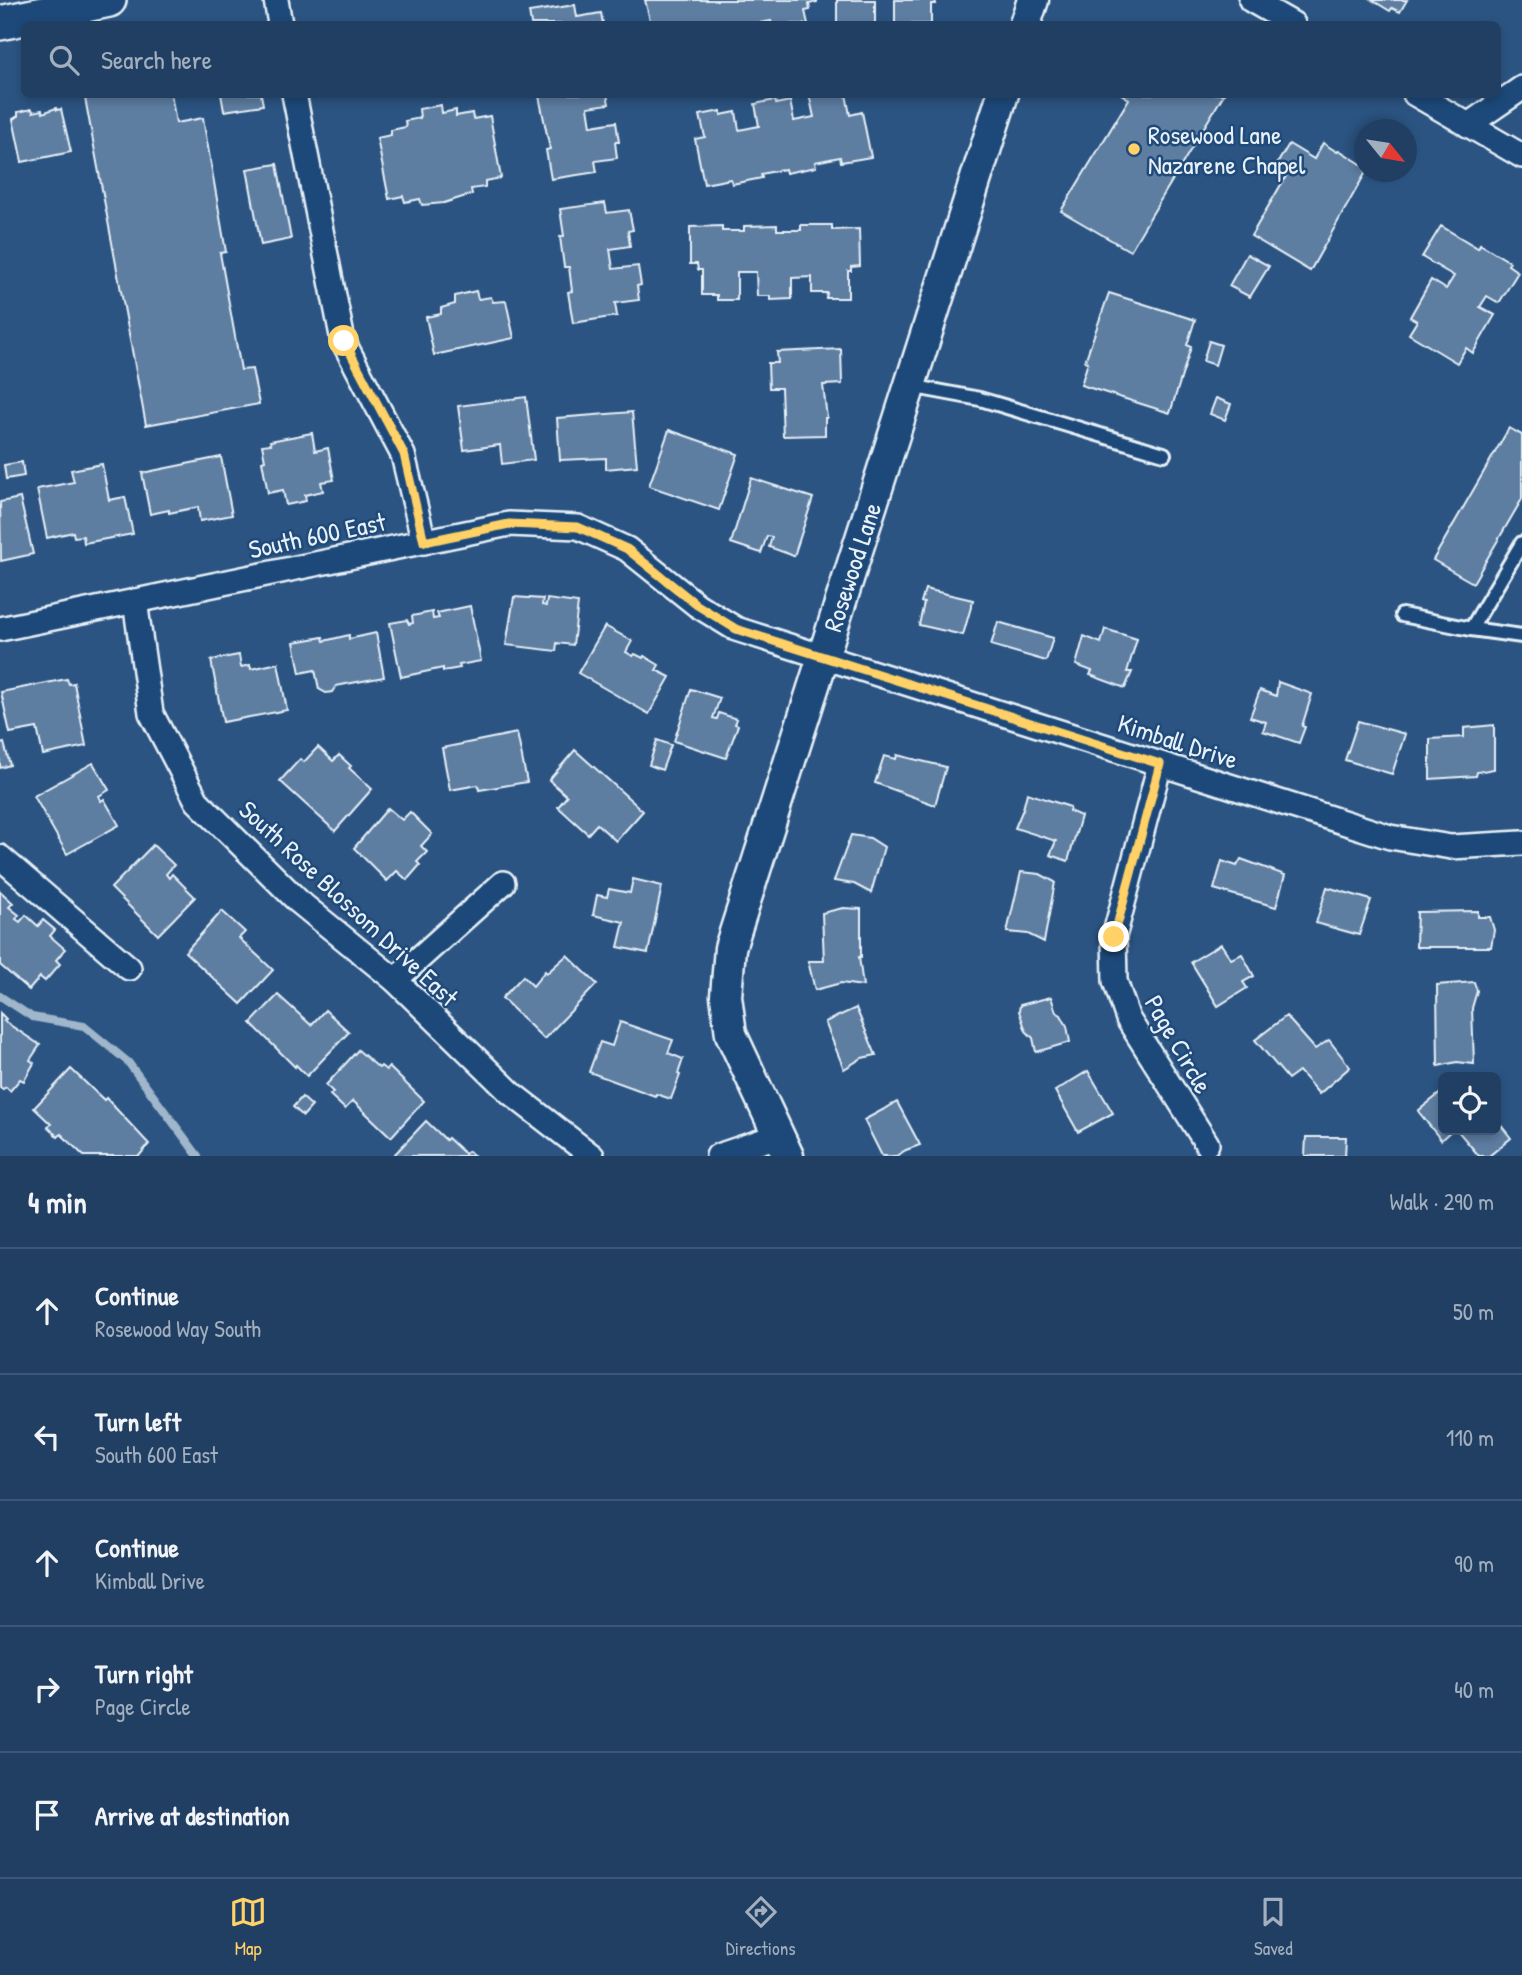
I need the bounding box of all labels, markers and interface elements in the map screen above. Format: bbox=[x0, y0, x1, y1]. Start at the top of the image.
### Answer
search box bbox=[21, 21, 1501, 98]
icon: search bbox=[45, 41, 83, 79]
text: Search here bbox=[101, 42, 212, 77]
place label: Rosewood Lane Nazarene Chapel bbox=[1148, 117, 1306, 182]
north arrow bbox=[1354, 119, 1417, 182]
marker: Rosewood Lane Nazarene Chapel bbox=[1126, 141, 1142, 157]
route start bbox=[328, 325, 359, 356]
street label: Rosewood Lane bbox=[815, 498, 889, 636]
street label: South 600 East bbox=[245, 503, 390, 567]
street label: Kimball Drive bbox=[1114, 705, 1242, 777]
street label: South Rose Blossom Drive East bbox=[232, 792, 467, 1015]
route end bbox=[1098, 921, 1129, 952]
street label: Page Circle bbox=[1137, 988, 1221, 1100]
map controls bbox=[1438, 1072, 1501, 1135]
button: locate bbox=[1438, 1072, 1501, 1135]
text: 4 min bbox=[28, 1182, 87, 1222]
text: Walk · 290 m bbox=[1390, 1186, 1494, 1217]
text: Continue bbox=[95, 1278, 179, 1313]
icon: ahead bbox=[28, 1292, 66, 1330]
text: 50 m bbox=[1453, 1296, 1494, 1327]
text: Rosewood Way South bbox=[95, 1313, 261, 1344]
text: Turn left bbox=[95, 1404, 181, 1439]
icon: left bbox=[28, 1418, 66, 1456]
text: 110 m bbox=[1446, 1422, 1494, 1453]
text: South 600 East bbox=[95, 1439, 218, 1470]
text: Continue bbox=[95, 1530, 179, 1565]
icon: ahead bbox=[28, 1544, 66, 1582]
text: 90 m bbox=[1454, 1548, 1494, 1579]
text: Kimball Drive bbox=[95, 1565, 205, 1596]
text: Turn right bbox=[95, 1656, 193, 1691]
icon: right bbox=[28, 1670, 66, 1708]
text: 40 m bbox=[1454, 1674, 1494, 1705]
text: Page Circle bbox=[95, 1691, 191, 1722]
icon: arrive bbox=[28, 1796, 66, 1834]
text: Arrive at destination bbox=[95, 1798, 290, 1833]
tab: Map bbox=[229, 1893, 267, 1961]
tab: Directions bbox=[726, 1893, 796, 1961]
tab: Saved bbox=[1254, 1893, 1293, 1961]

